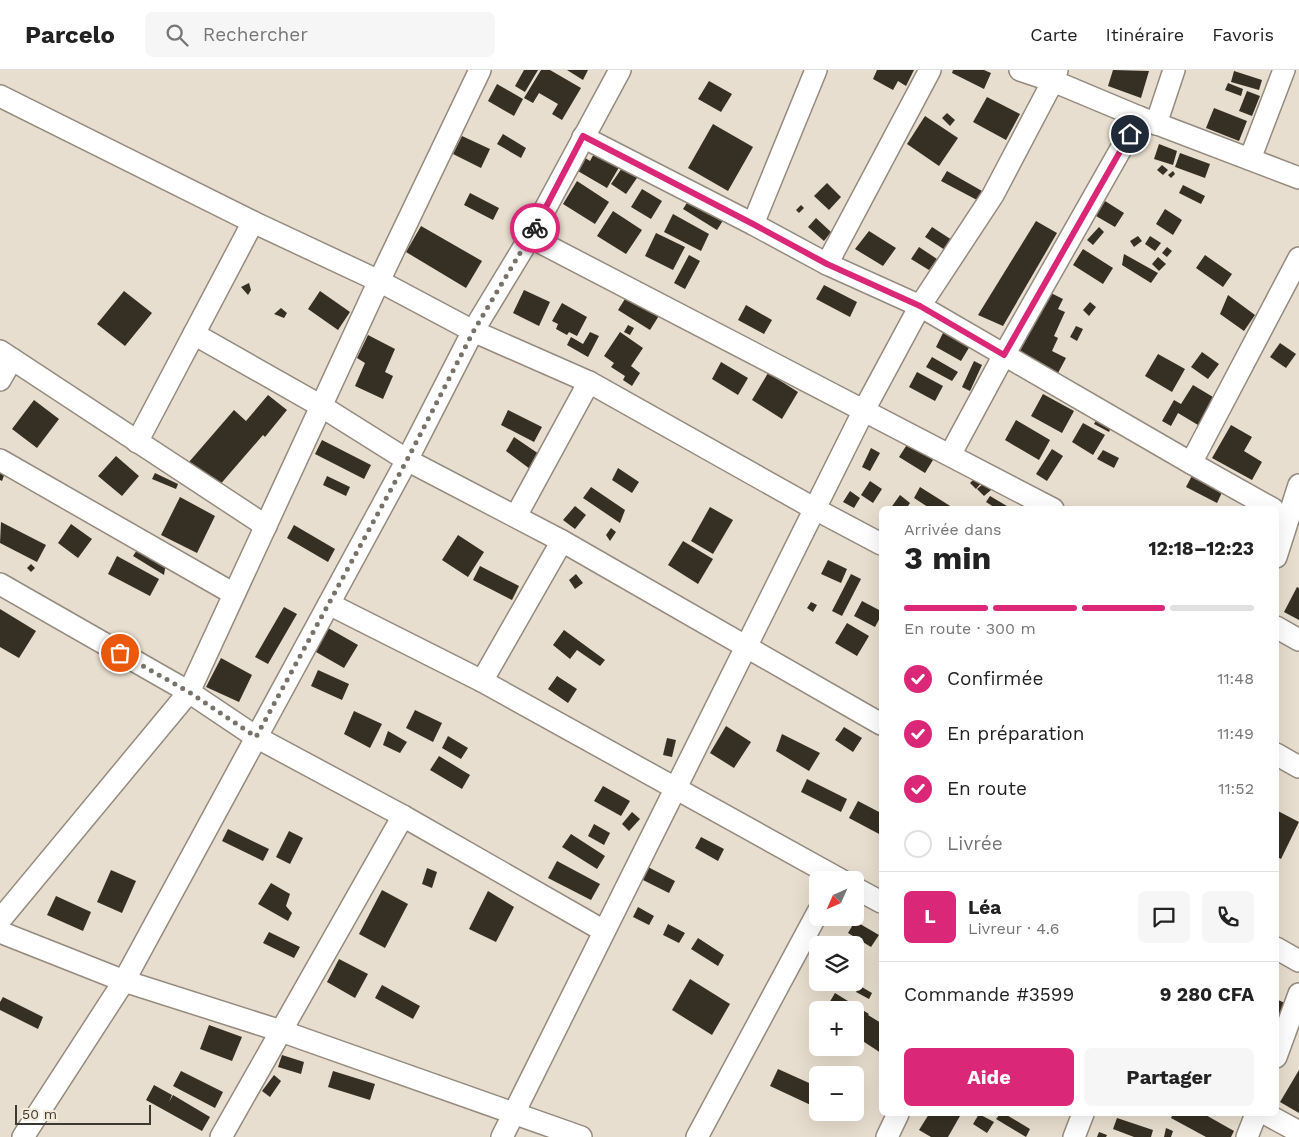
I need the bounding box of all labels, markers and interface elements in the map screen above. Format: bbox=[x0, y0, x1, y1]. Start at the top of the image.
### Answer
search box bbox=[145, 12, 495, 57]
text: Parcelo bbox=[25, 21, 115, 49]
icon: search bbox=[163, 21, 191, 49]
text: Rechercher bbox=[203, 23, 308, 46]
text: Carte bbox=[1030, 24, 1078, 45]
text: Itinéraire bbox=[1106, 24, 1184, 45]
text: Favoris bbox=[1212, 24, 1274, 45]
pin bbox=[1109, 113, 1151, 155]
icon: home bbox=[1116, 120, 1144, 148]
courier bbox=[510, 203, 560, 253]
icon: bike bbox=[521, 214, 549, 242]
text: Arrivée dans bbox=[904, 520, 1002, 539]
text: 12:18–12:23 bbox=[1148, 537, 1254, 560]
text: 3 min bbox=[904, 539, 991, 577]
text: En route · 300 m bbox=[904, 619, 1036, 638]
pin bbox=[99, 632, 141, 674]
icon: bag bbox=[106, 639, 134, 667]
icon: check bbox=[904, 665, 932, 693]
text: Confirmée bbox=[947, 667, 1043, 690]
text: 11:48 bbox=[1217, 669, 1254, 688]
icon: check bbox=[904, 720, 932, 748]
text: En préparation bbox=[947, 722, 1084, 745]
text: 11:49 bbox=[1217, 724, 1254, 743]
icon: check bbox=[904, 775, 932, 803]
text: En route bbox=[947, 777, 1027, 800]
text: 11:52 bbox=[1218, 779, 1254, 798]
text: Livrée bbox=[947, 832, 1003, 855]
north arrow bbox=[809, 871, 864, 926]
map controls bbox=[809, 871, 864, 1121]
button: chat bbox=[1138, 891, 1190, 943]
button: phone bbox=[1202, 891, 1254, 943]
text: Léa bbox=[968, 896, 1001, 919]
text: L bbox=[924, 905, 936, 928]
text: Livreur · 4.6 bbox=[968, 919, 1060, 938]
button: layers bbox=[809, 936, 864, 991]
text: Commande #3599 bbox=[904, 983, 1074, 1006]
text: 9 280 CFA bbox=[1160, 983, 1254, 1006]
button: + bbox=[809, 1001, 864, 1056]
button: Aide bbox=[904, 1048, 1074, 1106]
button: Partager bbox=[1084, 1048, 1254, 1106]
button: − bbox=[809, 1066, 864, 1121]
scale bar bbox=[15, 1102, 151, 1125]
text: 50 m bbox=[22, 1106, 57, 1122]

